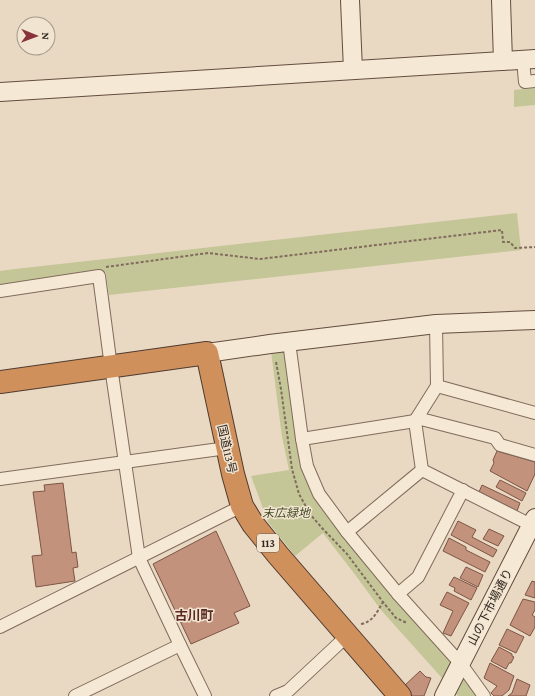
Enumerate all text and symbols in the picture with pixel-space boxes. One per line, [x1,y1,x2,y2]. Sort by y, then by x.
north arrow [16,16,56,56]
text: N [40,32,52,41]
street label: 国道113号 [215,423,239,475]
park label: 末広緑地 [262,506,312,520]
road number: 113 [257,534,279,552]
street label: 山の下市場通り [465,566,515,648]
district label: 古川町 [174,608,214,623]

